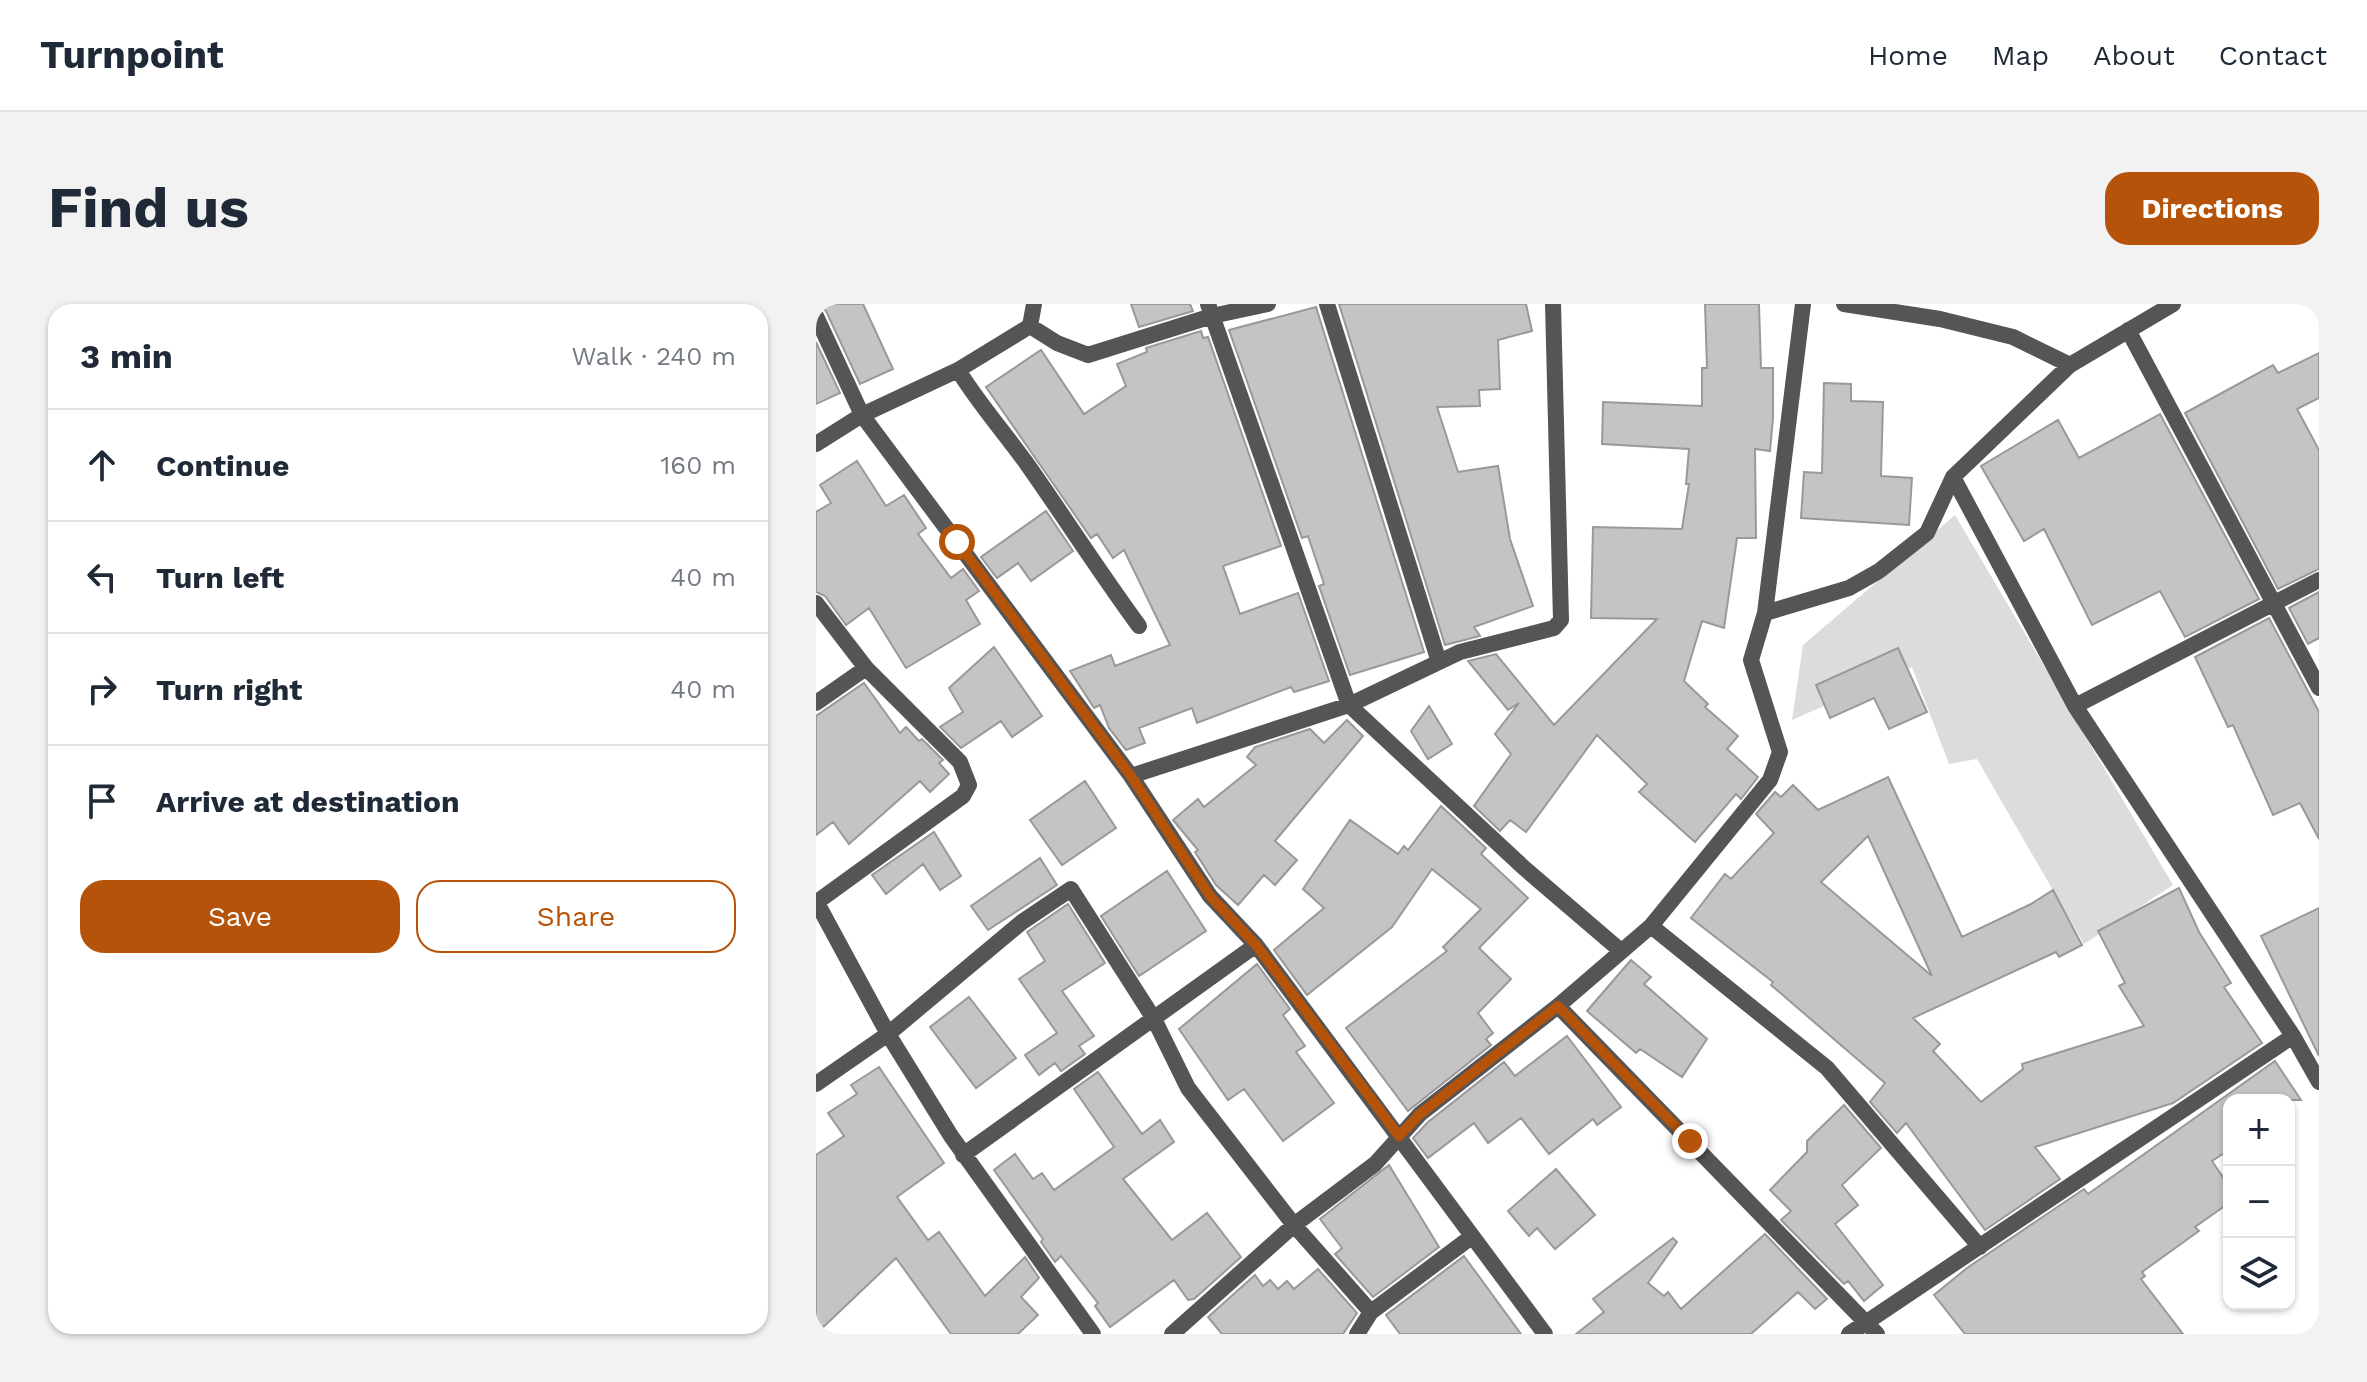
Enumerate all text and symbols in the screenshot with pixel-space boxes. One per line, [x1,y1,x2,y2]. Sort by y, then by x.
text: Turnpoint [40,33,224,77]
text: Home [1868,39,1948,72]
text: Map [1992,39,2049,72]
text: About [2093,39,2175,72]
text: Contact [2219,39,2327,72]
button: Directions [2105,172,2319,245]
text: Find us [48,175,249,241]
text: 3 min [80,336,173,376]
text: Walk · 240 m [572,341,736,371]
icon: ahead [80,443,124,487]
text: Continue [156,448,289,483]
text: 160 m [660,450,736,480]
route start [939,524,975,560]
icon: left [80,555,124,599]
text: Turn left [156,560,284,595]
text: 40 m [670,562,736,592]
icon: right [80,667,124,711]
text: Turn right [156,672,302,707]
text: 40 m [670,674,736,704]
icon: arrive [80,779,124,823]
text: Arrive at destination [156,784,460,819]
button: Save [80,880,400,953]
button: Share [416,880,736,953]
map controls [2223,1094,2295,1310]
button: + [2223,1094,2295,1166]
route end [1672,1123,1708,1159]
button: − [2223,1166,2295,1238]
button: layers [2223,1238,2295,1310]

